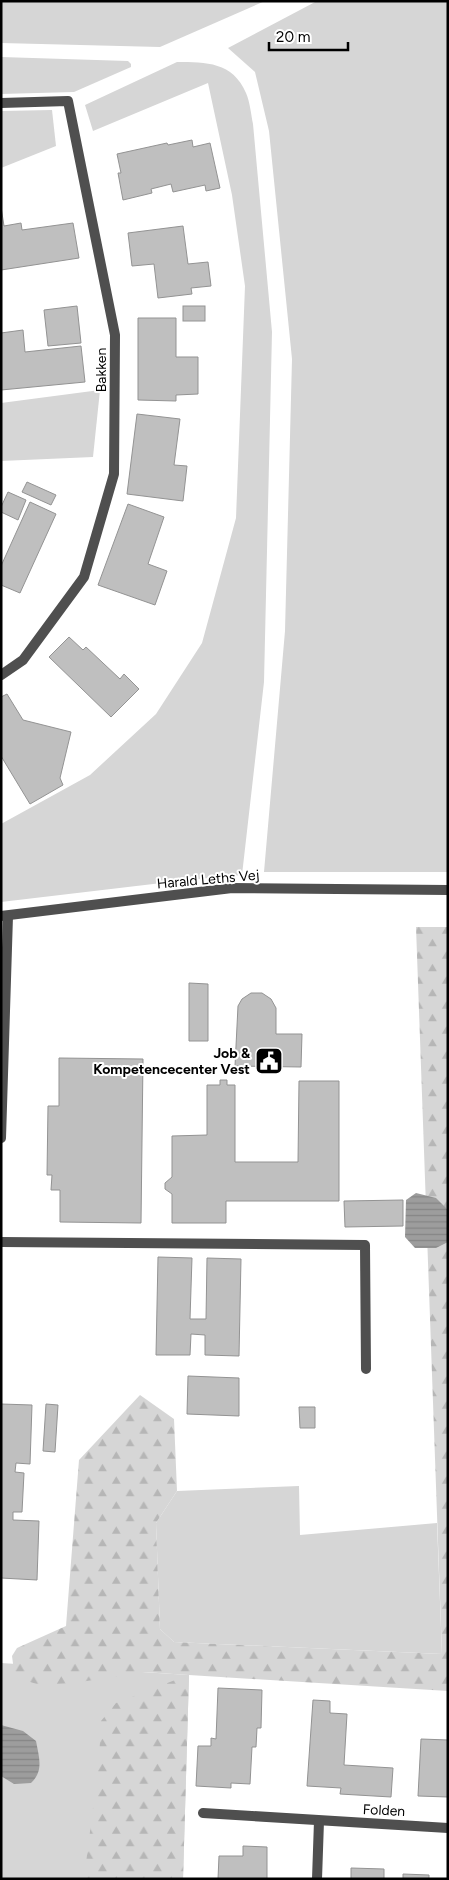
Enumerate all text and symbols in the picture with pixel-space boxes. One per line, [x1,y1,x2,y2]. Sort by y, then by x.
scale bar [269,20,348,52]
text: 20 m [276,28,310,46]
street label: Bakken [93,348,110,392]
street label: Harald Leths Vej [156,867,260,892]
place label: Job & Kompetencecenter Vest [93,1045,251,1078]
public building icon: Job & Kompetencecenter Vest [254,1046,284,1076]
street label: Folden [362,1801,406,1820]

